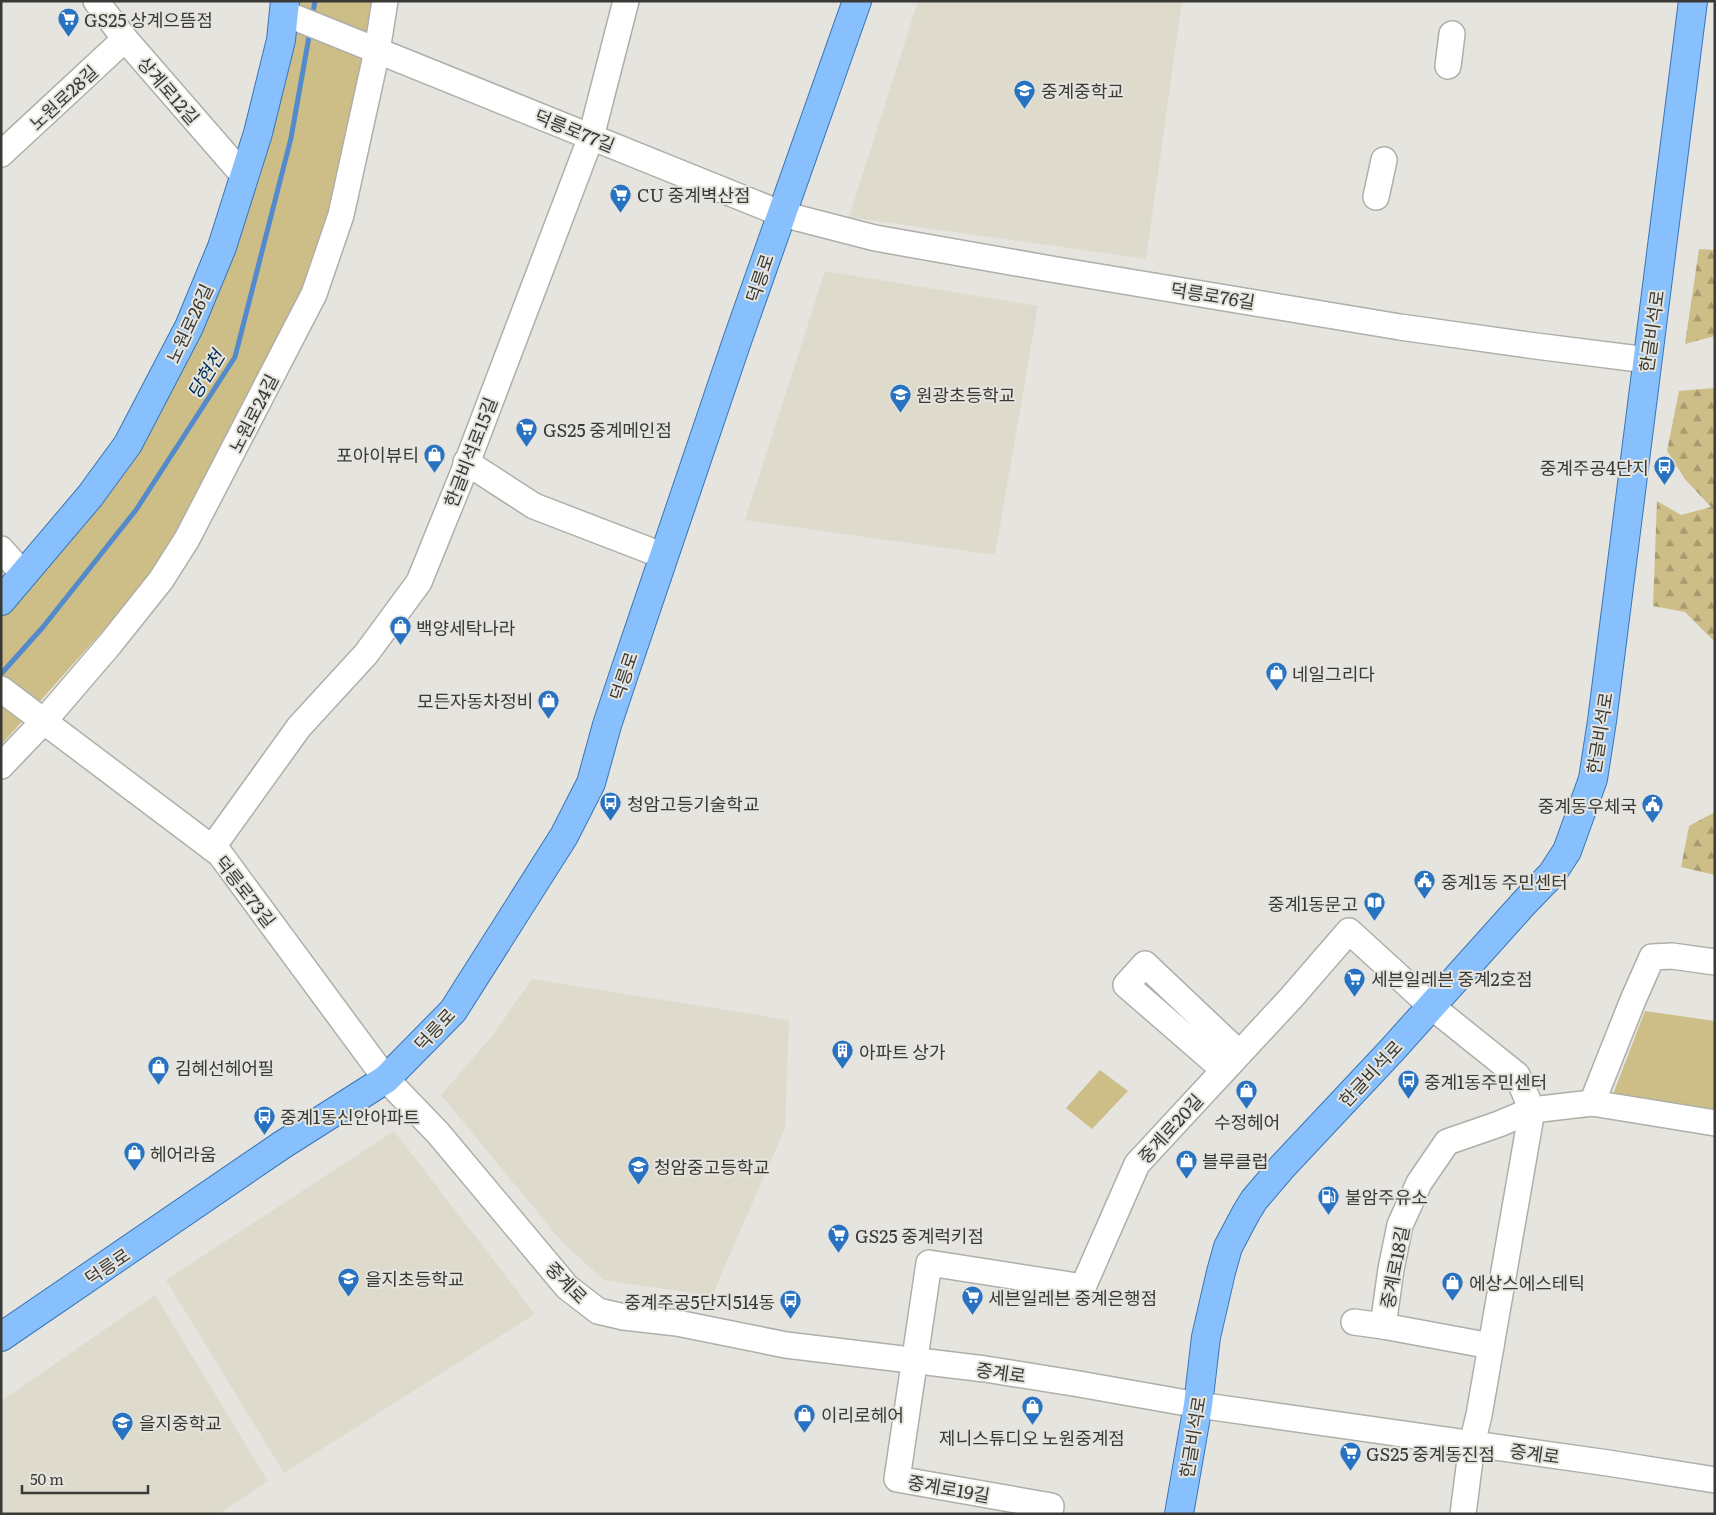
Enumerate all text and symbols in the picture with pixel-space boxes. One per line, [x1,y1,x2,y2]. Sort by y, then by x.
place label: GS25 상계으뜸점 [84,6,213,33]
supermarket icon: GS25 상계으뜸점 [56,7,80,38]
street label: 상계로12길 [132,50,206,130]
street label: 노원로28길 [23,58,103,136]
place label: 중계중학교 [1041,77,1124,104]
school or university icon: 중계중학교 [1013,78,1037,109]
street label: 덕릉로77길 [531,102,619,158]
place label: CU 중계벽산점 [637,181,751,208]
supermarket icon: CU 중계벽산점 [609,182,633,213]
street label: 덕릉로 [738,250,780,306]
street label: 덕릉로76길 [1169,275,1257,315]
street label: 노원로26길 [159,279,219,367]
street label: 한글비석로 [1632,288,1670,374]
water label: 당현천 [179,343,231,404]
street label: 노원로24길 [222,369,284,457]
place label: 원광초등학교 [916,381,1015,408]
school or university icon: 원광초등학교 [888,382,912,413]
street label: 한글비석로15길 [437,393,503,511]
place label: GS25 중계메인점 [543,416,672,443]
supermarket icon: GS25 중계메인점 [515,417,539,448]
place label: 포아이뷰티 [336,441,419,468]
shop icon: 포아이뷰티 [423,442,447,473]
place label: 중계주공4단지 [1540,454,1649,481]
bus stop icon: 중계주공4단지 [1653,455,1677,486]
place label: 백양세탁나라 [416,614,516,641]
shop icon: 백양세탁나라 [388,615,412,646]
street label: 덕릉로 [602,648,644,704]
place label: 네일그리다 [1292,660,1375,687]
shop icon: 네일그리다 [1264,661,1288,692]
place label: 모든자동차정비 [417,687,533,714]
shop icon: 모든자동차정비 [537,688,561,719]
street label: 한글비석로 [1579,690,1619,776]
place label: 청암고등기술학교 [627,790,759,817]
bus stop icon: 청암고등기술학교 [599,791,623,822]
place label: 중계동우체국 [1538,792,1637,819]
public building icon: 중계동우체국 [1641,793,1665,824]
street label: 덕릉로73길 [209,849,283,933]
place label: 중계1동 주민센터 [1441,868,1568,895]
public building icon: 중계1동 주민센터 [1413,869,1437,900]
place label: 중계1동문고 [1268,890,1358,917]
library icon: 중계1동문고 [1362,891,1386,922]
place label: 세븐일레븐 중계2호점 [1371,965,1533,992]
supermarket icon: 세븐일레븐 중계2호점 [1343,966,1367,997]
street label: 덕릉로 [407,1002,461,1056]
street label: 한글비석로 [1332,1034,1408,1112]
place label: 아파트 상가 [859,1038,946,1065]
building icon: 아파트 상가 [831,1039,855,1070]
place label: 김혜선헤어필 [175,1054,274,1081]
shop icon: 김혜선헤어필 [147,1055,171,1086]
place label: 중계1동주민센터 [1424,1068,1547,1095]
bus stop icon: 중계1동주민센터 [1396,1069,1420,1100]
shop icon: 수정헤어 [1235,1079,1259,1110]
street label: 중계로20길 [1131,1087,1209,1169]
place label: 중계1동신안아파트 [280,1103,420,1130]
bus stop icon: 중계1동신안아파트 [252,1104,276,1135]
place label: 수정헤어 [1214,1108,1280,1135]
place label: 헤어라움 [150,1140,216,1167]
shop icon: 헤어라움 [122,1141,146,1172]
place label: 블루클럽 [1202,1147,1268,1174]
shop icon: 블루클럽 [1174,1148,1198,1179]
place label: 청암중고등학교 [654,1153,770,1180]
school or university icon: 청암중고등학교 [626,1154,650,1185]
place label: 불암주유소 [1345,1183,1428,1210]
fuel station icon: 불암주유소 [1317,1184,1341,1215]
place label: GS25 중계럭키점 [855,1222,984,1249]
supermarket icon: GS25 중계럭키점 [827,1223,851,1254]
street label: 중계로18길 [1373,1223,1415,1311]
street label: 덕릉로 [79,1241,135,1291]
street label: 중계로 [540,1255,594,1309]
place label: 을지초등학교 [365,1265,464,1292]
school or university icon: 을지초등학교 [337,1266,361,1297]
place label: 에상스에스테틱 [1469,1269,1585,1296]
shop icon: 에상스에스테틱 [1441,1270,1465,1301]
place label: 세븐일레븐 중계은행점 [988,1284,1157,1311]
supermarket icon: 세븐일레븐 중계은행점 [960,1285,984,1316]
place label: 중계주공5단지514동 [624,1288,775,1315]
bus stop icon: 중계주공5단지514동 [779,1289,803,1320]
street label: 중계로 [975,1355,1027,1389]
street label: 한글비석로 [1172,1394,1212,1480]
shop icon: 제니스튜디오 노원중계점 [1020,1395,1044,1426]
place label: 이리로헤어 [821,1401,904,1428]
shop icon: 이리로헤어 [793,1402,817,1433]
place label: 을지중학교 [139,1409,222,1436]
school or university icon: 을지중학교 [111,1410,135,1441]
place label: 제니스튜디오 노원중계점 [939,1424,1125,1451]
street label: 중계로 [1509,1436,1561,1470]
place label: GS25 중계동진점 [1366,1440,1495,1467]
supermarket icon: GS25 중계동진점 [1338,1441,1362,1472]
scale bar [22,1462,149,1494]
text: 50 m [30,1467,64,1490]
street label: 중계로19길 [906,1468,992,1508]

